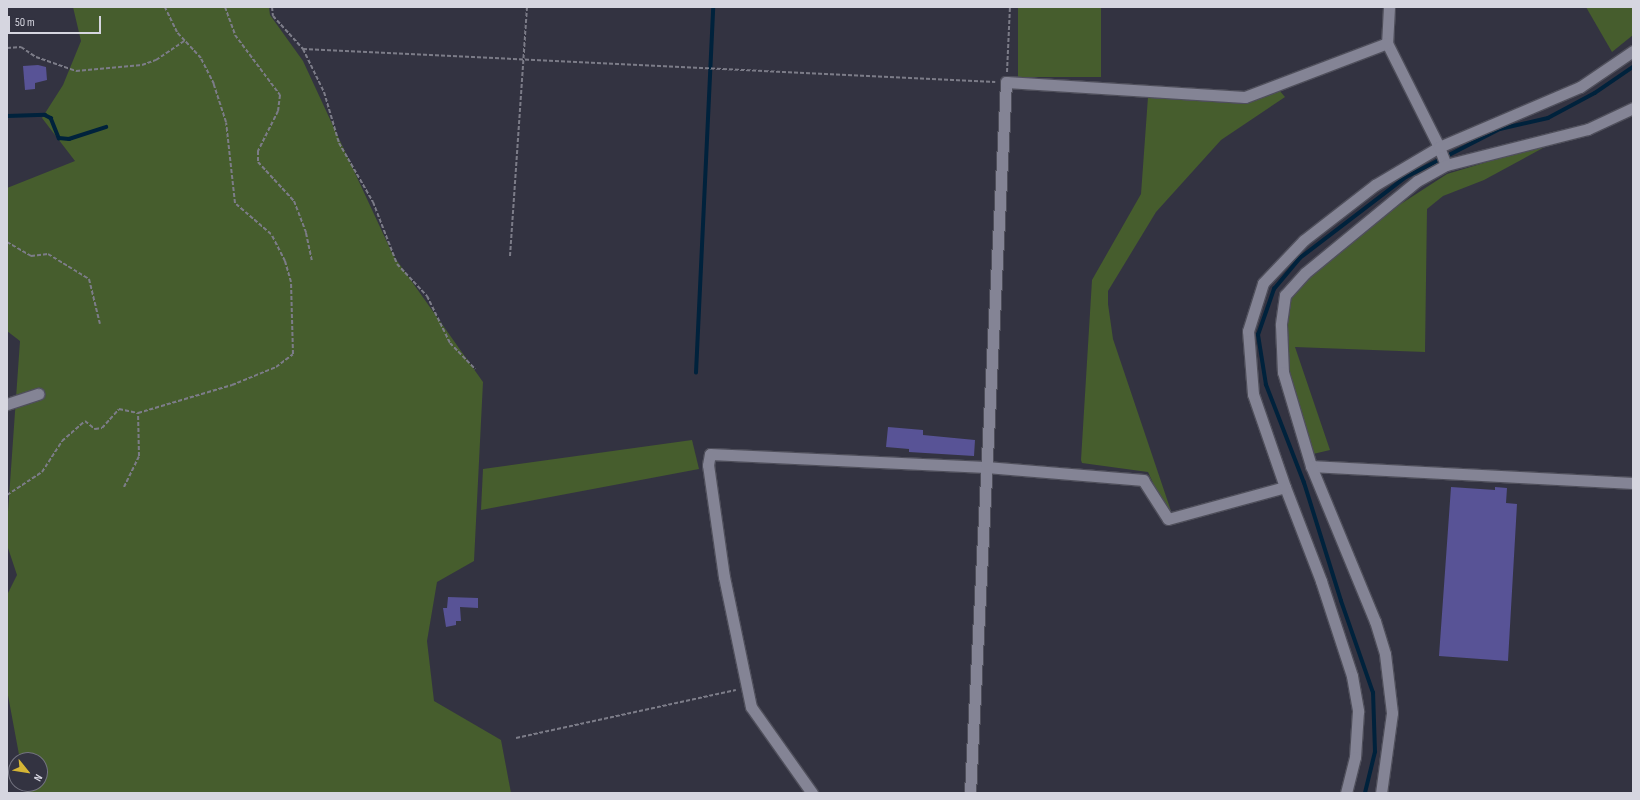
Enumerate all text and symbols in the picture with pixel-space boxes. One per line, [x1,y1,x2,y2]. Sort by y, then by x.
scale bar [10,8,103,34]
text: 50 m [15,15,35,30]
north arrow [8,752,48,792]
text: N [31,772,45,784]

